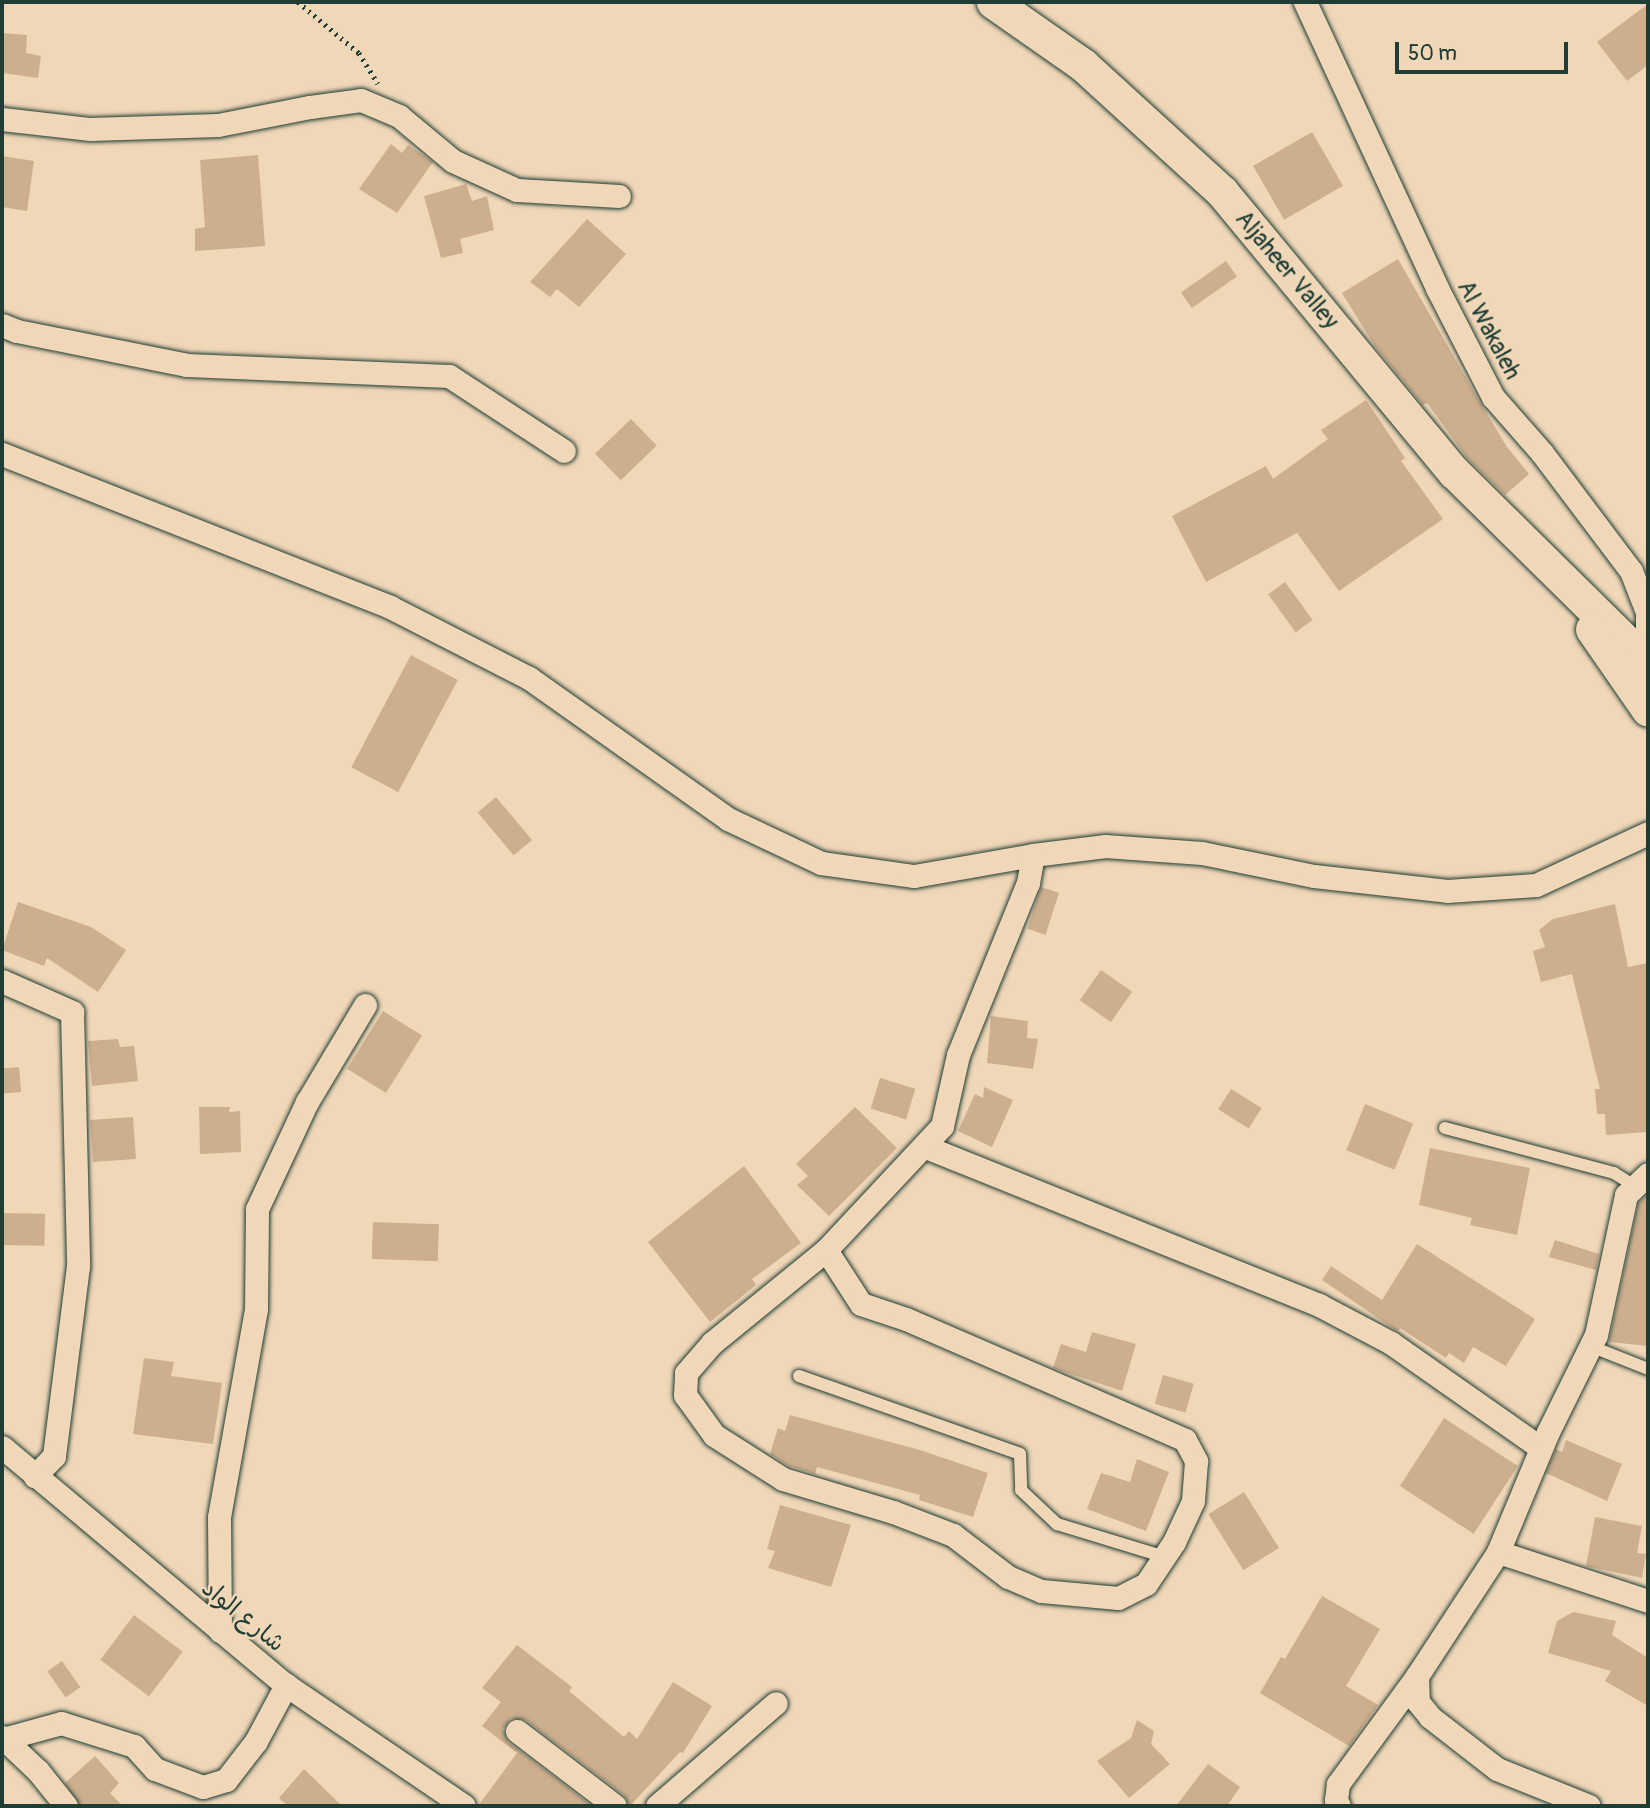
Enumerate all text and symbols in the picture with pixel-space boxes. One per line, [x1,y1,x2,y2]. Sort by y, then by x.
scale bar [1398,28,1571,72]
text: 50 m [1408,40,1457,67]
street label: Aljaheer Valley [1229,205,1345,335]
street label: Al Wakaleh [1451,276,1527,384]
street label: شارع الواد [196,1574,290,1658]

